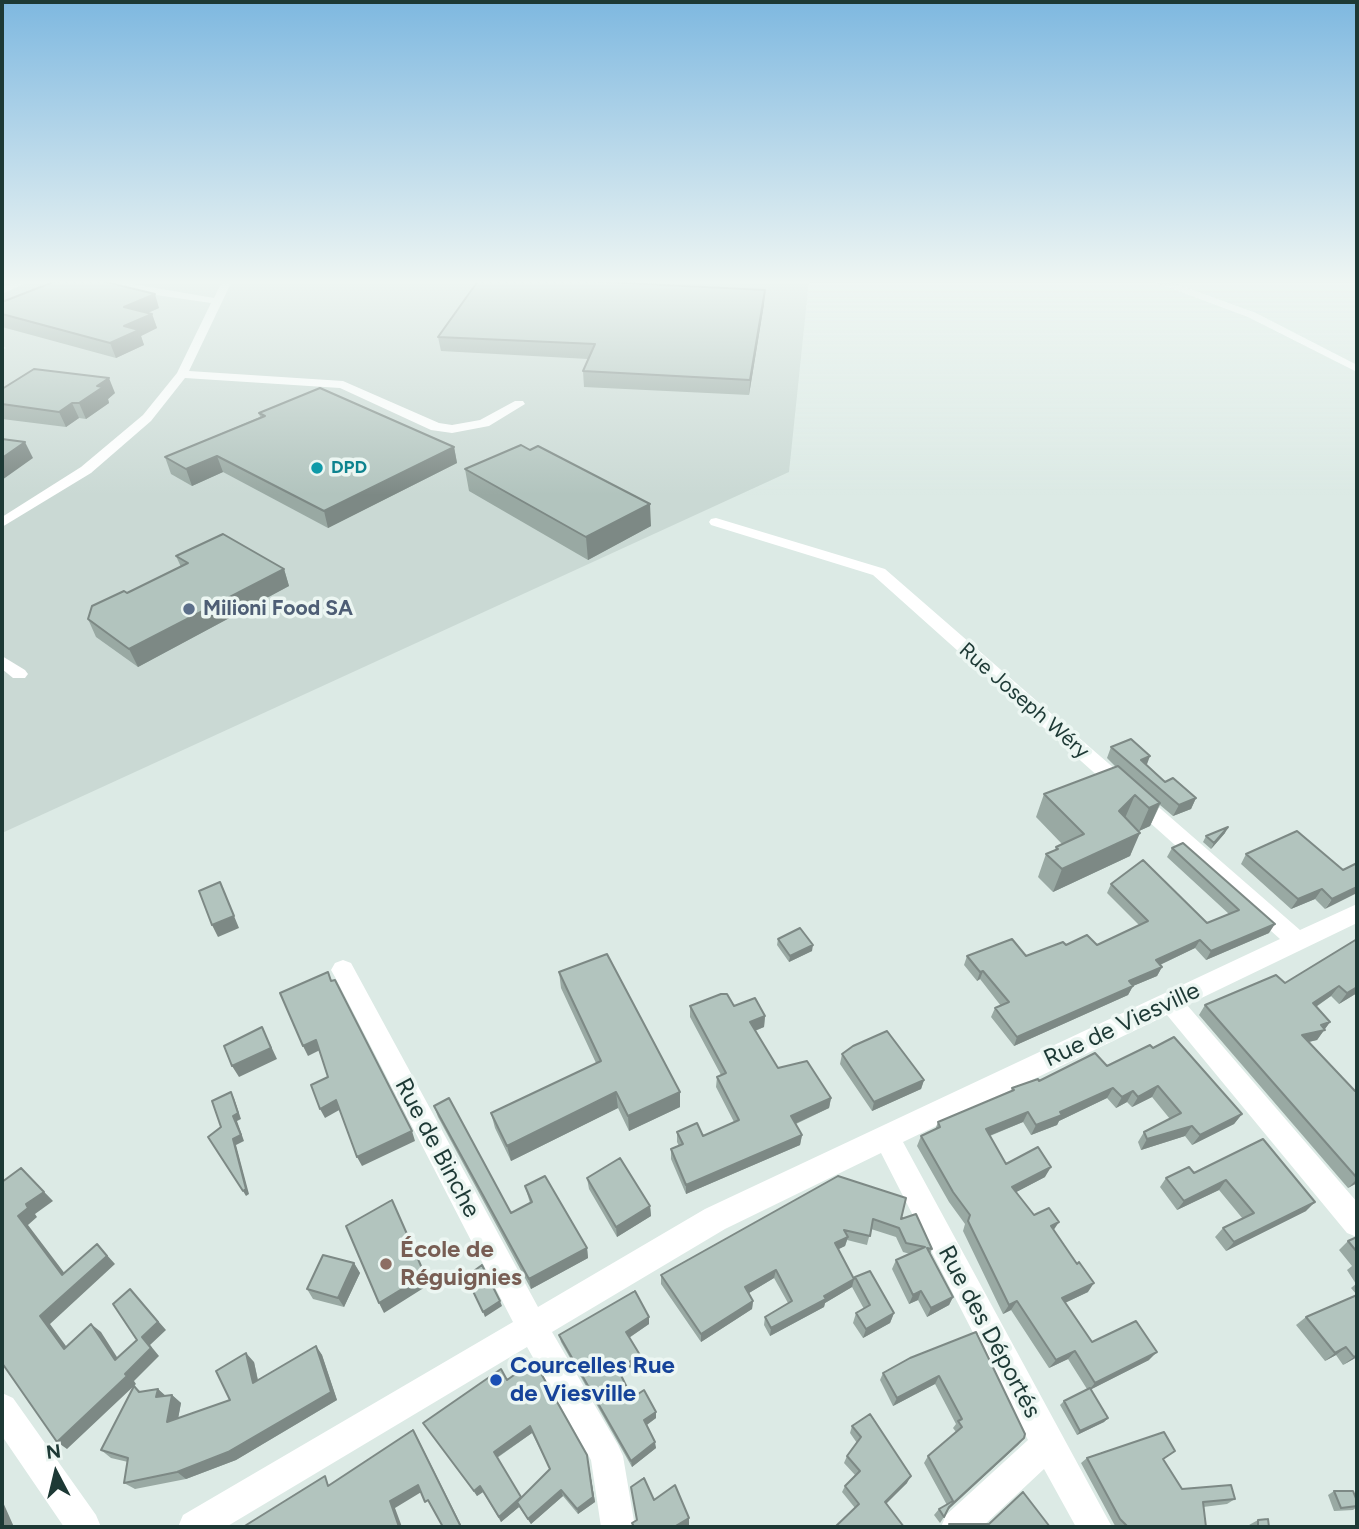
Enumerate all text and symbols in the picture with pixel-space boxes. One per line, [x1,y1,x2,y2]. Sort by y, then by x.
place label: DPD [331,457,367,479]
marker: DPD [309,460,325,476]
place label: Milioni Food SA [203,596,353,622]
marker: Milioni Food SA [181,601,197,617]
street label: Rue Joseph Wéry [954,638,1094,764]
street label: Rue de Viesville [1039,976,1205,1074]
street label: Rue de Binche [388,1073,486,1223]
place label: École de Réguignies [400,1236,522,1292]
street label: Rue des Déportés [931,1241,1047,1423]
marker: École de Réguignies [378,1256,394,1272]
place label: Courcelles Rue de Viesville [510,1352,675,1408]
marker: Courcelles Rue de Viesville [488,1372,504,1388]
north arrow [21,1438,91,1508]
text: N [45,1439,62,1464]

